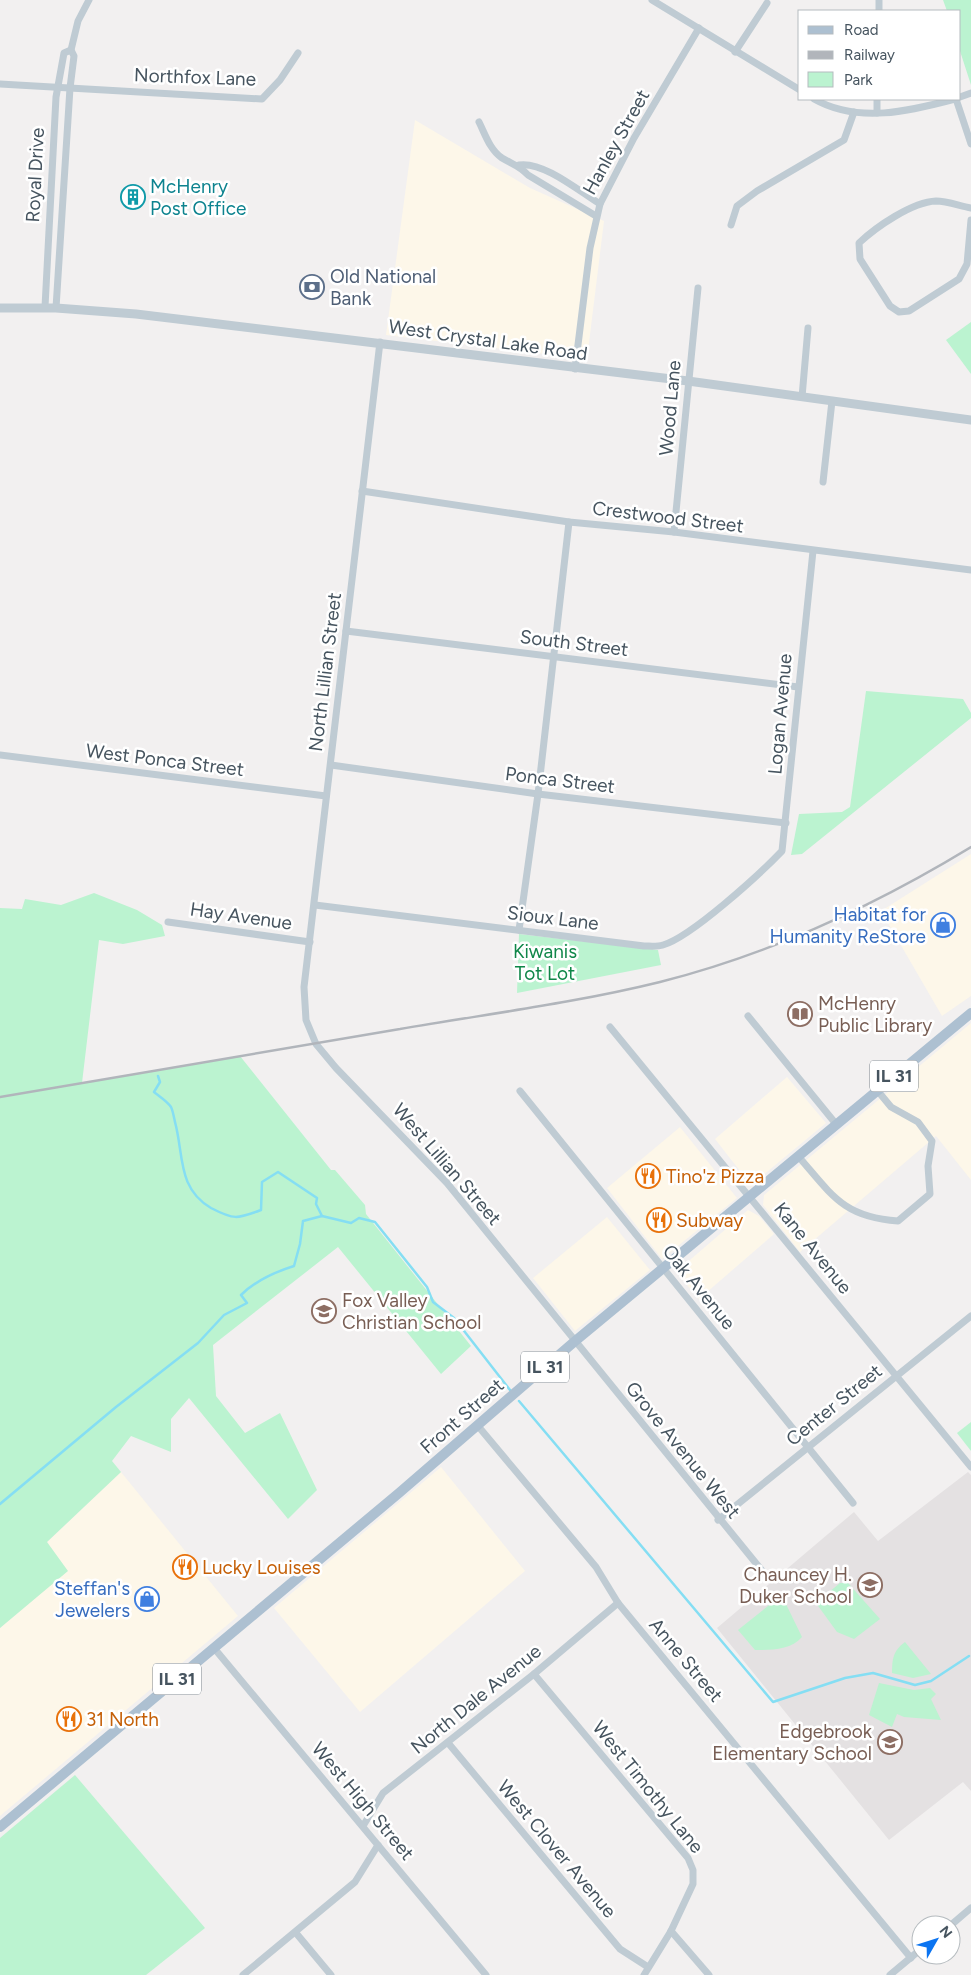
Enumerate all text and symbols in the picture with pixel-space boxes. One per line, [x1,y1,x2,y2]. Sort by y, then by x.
legend [798,10,961,100]
text: Road [844,21,879,39]
text: Railway [844,46,895,64]
street label: Northfox Lane [134,63,256,91]
text: Park [844,71,873,89]
street label: Hanley Street [578,85,654,199]
street label: Royal Drive [21,127,49,223]
place label: McHenry Post Office [150,175,246,220]
building icon: McHenry Post Office [120,184,146,210]
place label: Old National Bank [330,265,436,310]
bank icon: Old National Bank [299,274,325,300]
street label: West Crystal Lake Road [387,315,589,365]
street label: Wood Lane [654,359,686,457]
street label: Crestwood Street [591,496,745,538]
street label: North Lillian Street [304,591,346,753]
street label: South Street [519,625,629,661]
street label: Logan Avenue [763,653,797,775]
street label: West Ponca Street [85,739,245,781]
street label: Ponca Street [504,762,616,798]
street label: Hay Avenue [189,897,293,935]
street label: Sioux Lane [506,901,600,935]
place label: Habitat for Humanity ReStore [770,903,927,948]
shop icon: Habitat for Humanity ReStore [930,912,956,938]
park label: Kiwanis Tot Lot [513,940,577,985]
place label: McHenry Public Library [818,992,932,1037]
library icon: McHenry Public Library [787,1001,813,1027]
road number: IL 31 [870,1060,918,1092]
street label: West Lillian Street [388,1098,506,1230]
restaurant icon: Tino'z Pizza [635,1163,661,1189]
place label: Tino'z Pizza [666,1165,764,1188]
street label: Kane Avenue [769,1198,857,1298]
restaurant icon: Subway [646,1207,672,1233]
place label: Subway [676,1209,743,1232]
street label: Oak Avenue [658,1240,740,1334]
place label: Fox Valley Christian School [342,1289,481,1334]
school or university icon: Fox Valley Christian School [311,1298,337,1324]
road number: IL 31 [521,1351,569,1382]
street label: Center Street [781,1359,887,1451]
street label: Front Street [415,1373,509,1459]
street label: Grove Avenue West [621,1377,745,1523]
restaurant icon: Lucky Louises [172,1554,198,1580]
place label: Lucky Louises [202,1556,321,1579]
place label: Chauncey H. Duker School [739,1563,852,1608]
school or university icon: Chauncey H. Duker School [857,1572,883,1598]
place label: Steffan's Jewelers [54,1577,130,1622]
shop icon: Steffan's Jewelers [134,1586,160,1612]
street label: Anne Street [644,1613,728,1707]
street label: North Dale Avenue [406,1639,546,1759]
road number: IL 31 [153,1664,201,1695]
restaurant icon: 31 North [56,1706,82,1732]
place label: 31 North [86,1708,159,1731]
street label: West Timothy Lane [588,1716,708,1858]
place label: Edgebrook Elementary School [712,1720,873,1765]
school or university icon: Edgebrook Elementary School [877,1729,903,1755]
street label: West High Street [307,1737,419,1865]
street label: West Clover Avenue [493,1775,621,1923]
north arrow [911,1915,961,1965]
text: N [936,1923,956,1942]

